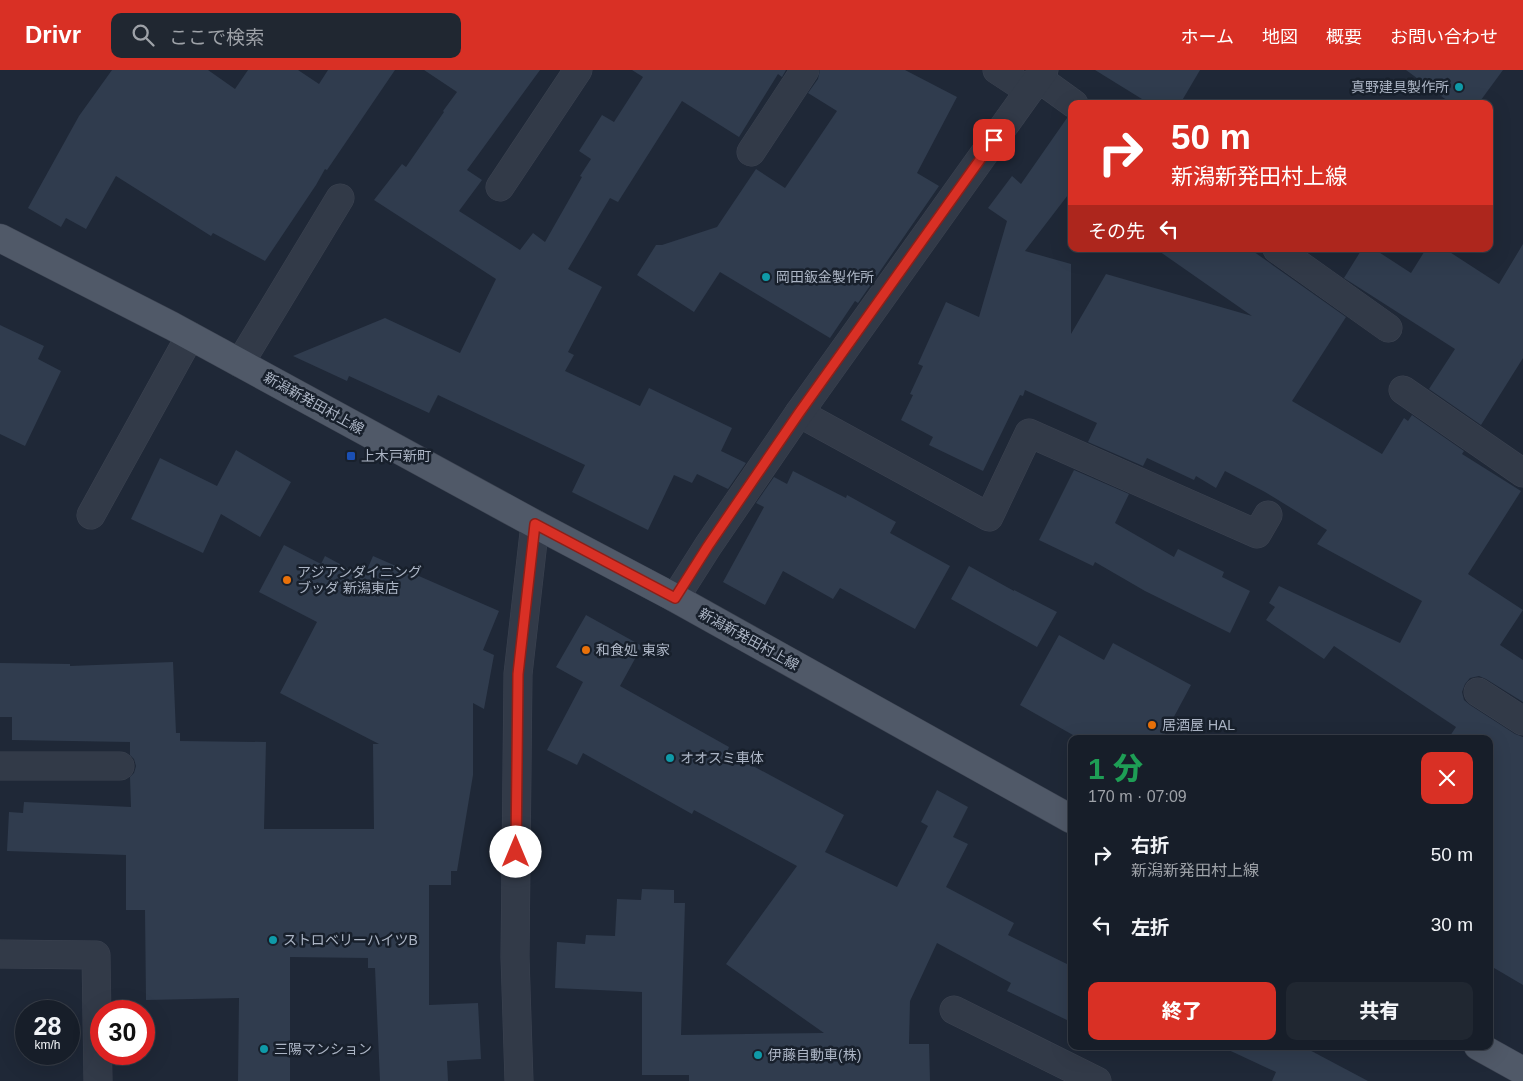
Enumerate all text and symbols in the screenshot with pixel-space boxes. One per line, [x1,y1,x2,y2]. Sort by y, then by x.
search box [111,13,461,58]
text: Drivr [25,21,81,48]
icon: search [129,21,157,49]
text: ここで検索 [169,27,264,48]
text: ホーム [1181,27,1234,47]
text: 地図 [1262,27,1298,47]
text: 概要 [1326,27,1362,47]
text: お問い合わせ [1390,27,1498,47]
place label: 真野建具製作所 [1351,79,1449,95]
marker: 真野建具製作所 [1453,81,1465,93]
text: 50 m [1171,117,1251,156]
pin [973,119,1015,161]
icon: right [1088,120,1153,185]
icon: arrive [980,126,1008,154]
text: 新潟新発田村上線 [1171,164,1347,189]
icon: left [1155,215,1183,243]
text: その先 [1088,221,1145,242]
place label: 岡田鈑金製作所 [776,269,874,285]
marker: 岡田鈑金製作所 [760,271,772,283]
street label: 新潟新発田村上線 [261,369,367,437]
place label: 上木戸新町 [361,448,431,464]
marker: 上木戸新町 [345,450,357,462]
place label: アジアンダイニング ブッダ 新潟東店 [297,564,422,596]
marker: アジアンダイニング ブッダ 新潟東店 [281,574,293,586]
street label: 新潟新発田村上線 [696,605,802,673]
place label: 和食処 東家 [596,642,670,658]
marker: 和食処 東家 [580,644,592,656]
place label: 居酒屋 HAL [1162,717,1235,733]
marker: 居酒屋 HAL [1146,719,1158,731]
place label: オオスミ車体 [680,750,764,766]
marker: オオスミ車体 [664,752,676,764]
text: 1 分 [1088,752,1143,785]
button: close [1421,752,1473,804]
text: 170 m · 07:09 [1088,788,1187,805]
position arrow [489,825,541,877]
text: 右折 [1131,835,1169,856]
icon: right [1088,841,1116,869]
text: 50 m [1431,844,1473,865]
text: 新潟新発田村上線 [1131,862,1259,879]
icon: left [1088,911,1116,939]
text: 30 m [1431,914,1473,935]
text: 左折 [1131,917,1169,938]
place label: ストロベリーハイツB [283,932,418,948]
marker: ストロベリーハイツB [267,934,279,946]
button: 終了 [1088,982,1276,1040]
button: 共有 [1286,982,1473,1040]
speed limit sign: 30 [90,1000,155,1065]
text: 28 [34,1012,61,1040]
text: km/h [34,1038,61,1052]
place label: 三陽マンション [274,1041,372,1057]
marker: 三陽マンション [258,1043,270,1055]
place label: 伊藤自動車(株) [768,1047,861,1063]
marker: 伊藤自動車(株) [752,1049,764,1061]

